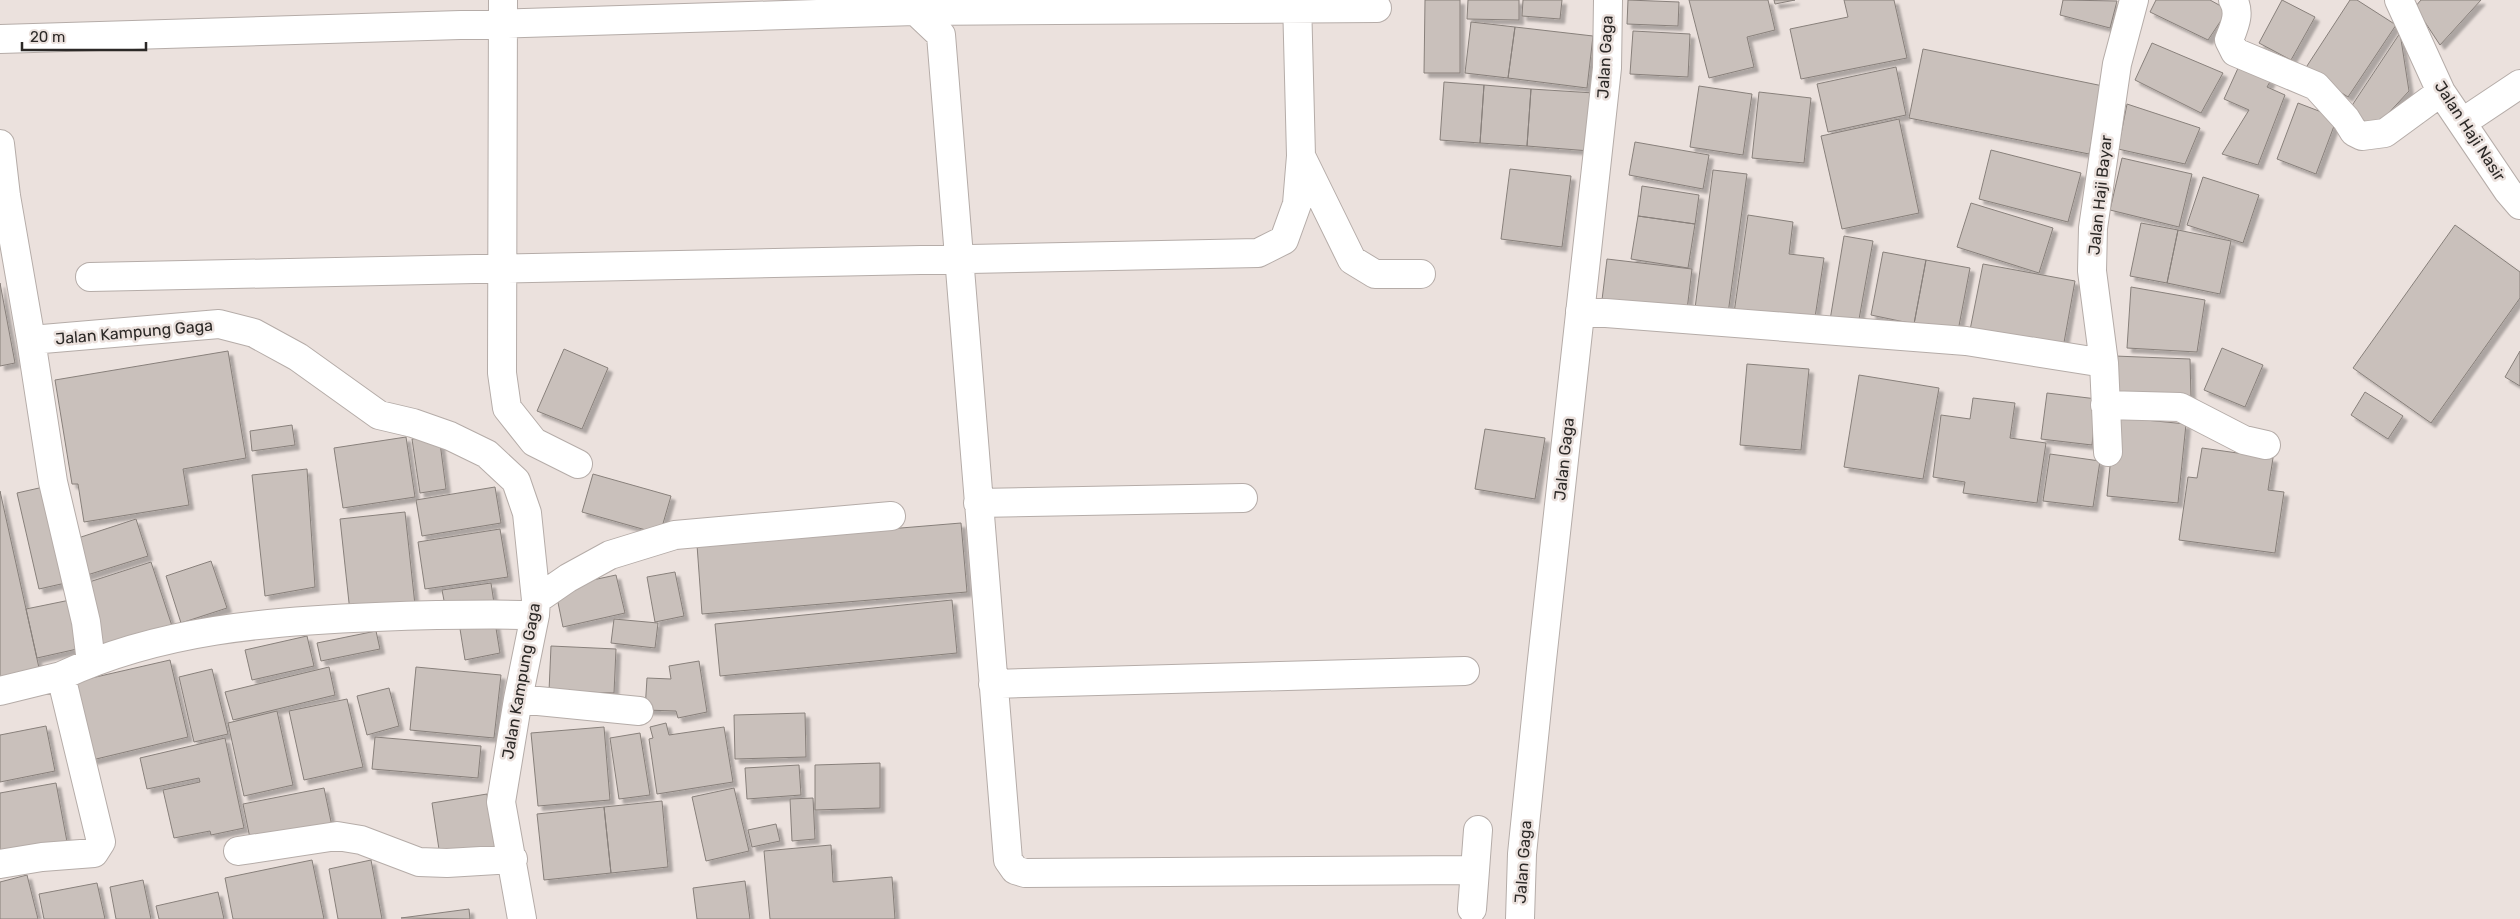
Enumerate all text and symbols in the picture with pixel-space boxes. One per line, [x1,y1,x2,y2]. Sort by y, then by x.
street label: Jalan Gaga [1593,15,1617,99]
scale bar [22,20,146,52]
text: 20 m [30,28,65,46]
street label: Jalan Haji Nasir [2431,77,2509,185]
street label: Jalan Haji Bayar [2084,134,2116,256]
street label: Jalan Kampung Gaga [54,316,214,348]
street label: Jalan Gaga [1550,417,1578,501]
street label: Jalan Kampung Gaga [498,601,544,761]
street label: Jalan Gaga [1511,820,1535,904]

